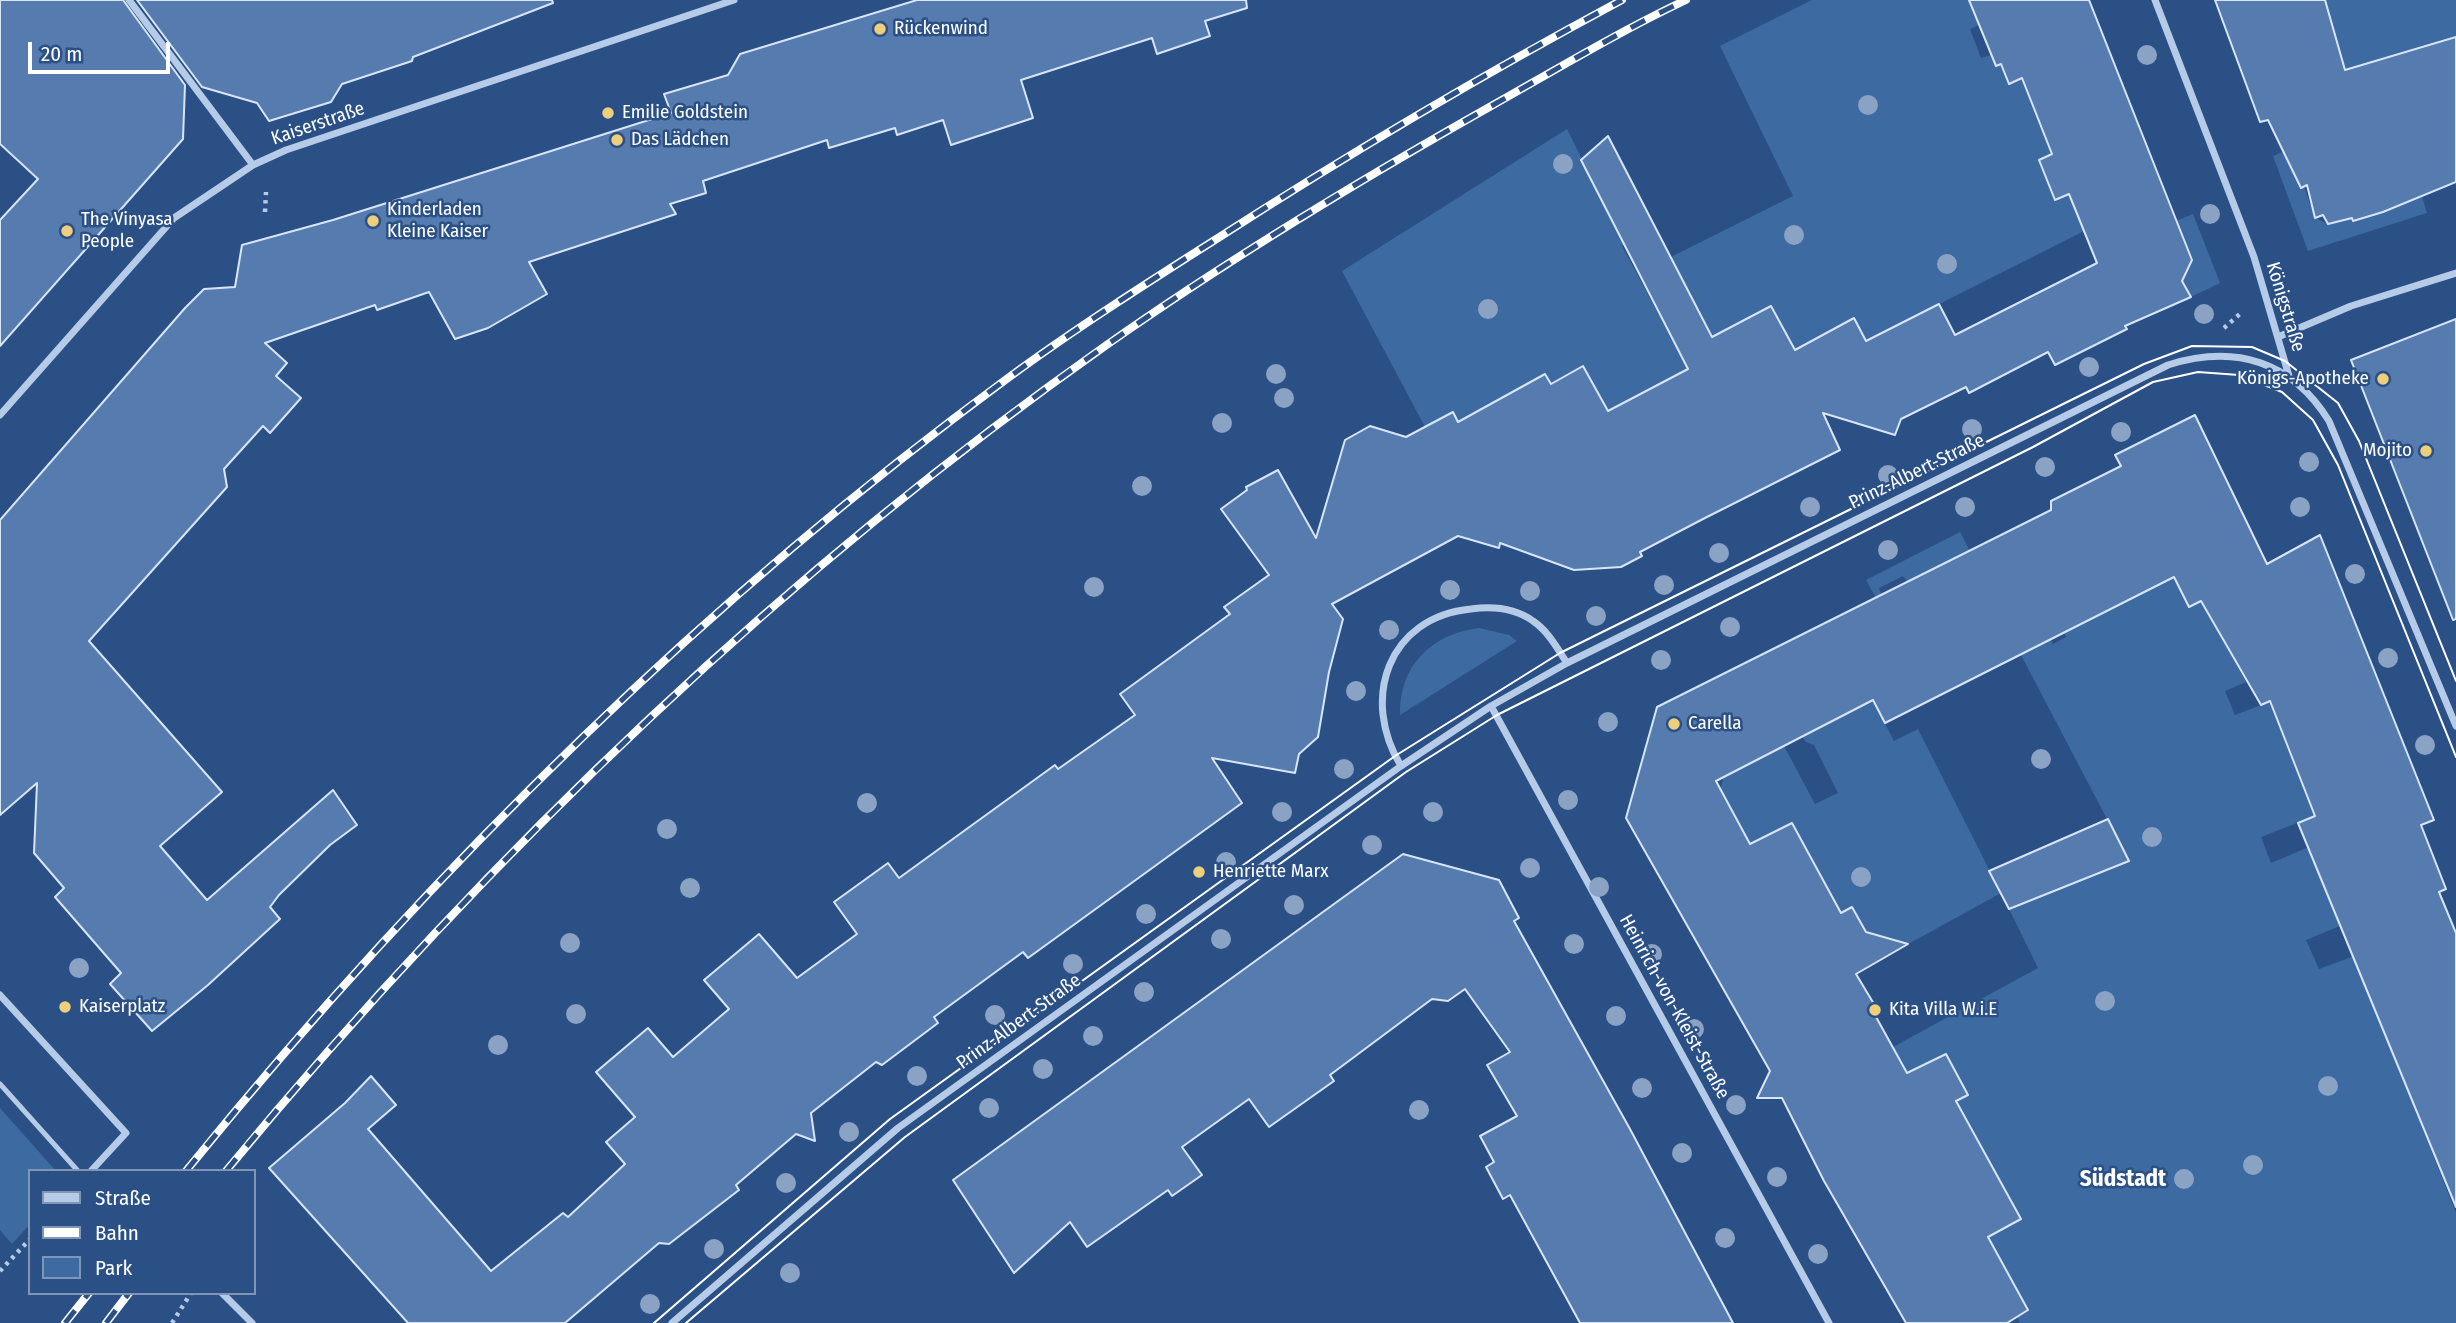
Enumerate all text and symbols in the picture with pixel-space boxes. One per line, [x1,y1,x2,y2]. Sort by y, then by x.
place label: Rückenwind [894,18,988,40]
marker: Rückenwind [872,21,888,37]
scale bar [32,28,173,72]
text: 20 m [41,41,82,67]
street label: Kaiserstraße [268,97,368,151]
place label: Emilie Goldstein [622,102,748,124]
marker: Emilie Goldstein [600,105,616,121]
place label: Das Lädchen [631,129,729,151]
marker: Das Lädchen [609,132,625,148]
place label: Kinderladen Kleine Kaiser [387,199,488,243]
place label: The Vinyasa People [81,209,173,253]
marker: Kinderladen Kleine Kaiser [365,213,381,229]
marker: The Vinyasa People [59,223,75,239]
street label: Königstraße [2261,259,2309,355]
place label: Königs-Apotheke [2237,368,2369,390]
marker: Königs-Apotheke [2375,371,2391,387]
street label: Prinz-Albert-Straße [1845,429,1989,515]
place label: Mojito [2363,440,2412,462]
marker: Mojito [2418,443,2434,459]
place label: Carella [1688,713,1742,735]
marker: Carella [1666,716,1682,732]
place label: Henriette Marx [1213,861,1328,883]
marker: Henriette Marx [1191,864,1207,880]
street label: Heinrich-von-Kleist-Straße [1614,911,1734,1103]
street label: Prinz-Albert-Straße [952,969,1086,1075]
place label: Kaiserplatz [79,996,165,1018]
marker: Kaiserplatz [57,999,73,1015]
place label: Kita Villa W.i.E [1889,999,1997,1021]
marker: Kita Villa W.i.E [1867,1002,1883,1018]
district label: Südstadt [2080,1166,2166,1194]
legend [28,1169,256,1295]
text: Straße [95,1185,151,1211]
text: Bahn [95,1220,139,1246]
text: Park [95,1255,132,1281]

